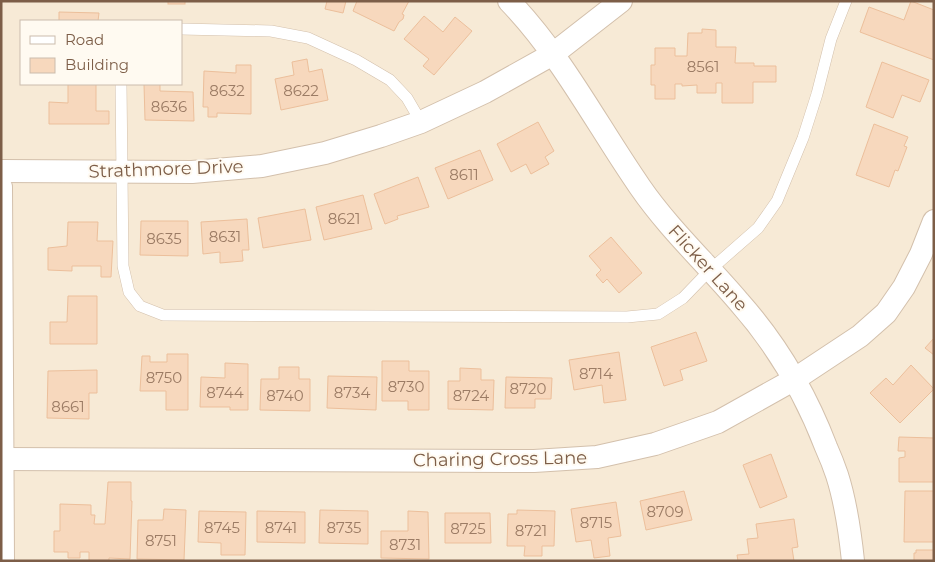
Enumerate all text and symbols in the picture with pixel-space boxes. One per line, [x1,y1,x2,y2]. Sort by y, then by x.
legend [20,20,182,85]
text: Road [65,30,104,49]
text: Building [65,55,129,74]
house number: 8561 [687,57,719,76]
house number: 8632 [209,81,245,100]
house number: 8622 [283,81,319,100]
house number: 8636 [151,97,187,116]
street label: Strathmore Drive [88,155,244,183]
house number: 8611 [449,165,479,184]
house number: 8621 [328,209,360,228]
street label: Flicker Lane [664,220,753,316]
house number: 8631 [209,227,241,246]
house number: 8635 [146,229,182,248]
house number: 8714 [579,364,613,383]
house number: 8750 [146,368,182,387]
house number: 8730 [388,377,424,396]
house number: 8720 [510,379,546,398]
house number: 8744 [206,383,244,402]
house number: 8734 [334,383,370,402]
house number: 8740 [266,386,304,405]
house number: 8724 [453,386,489,405]
house number: 8661 [51,397,85,416]
street label: Charing Cross Lane [413,446,587,472]
house number: 8709 [646,502,684,521]
house number: 8715 [580,513,612,532]
house number: 8745 [204,518,240,537]
house number: 8741 [265,518,297,537]
house number: 8735 [326,518,362,537]
house number: 8725 [450,519,486,538]
house number: 8721 [515,521,547,540]
house number: 8751 [145,531,177,550]
house number: 8731 [389,535,421,554]

